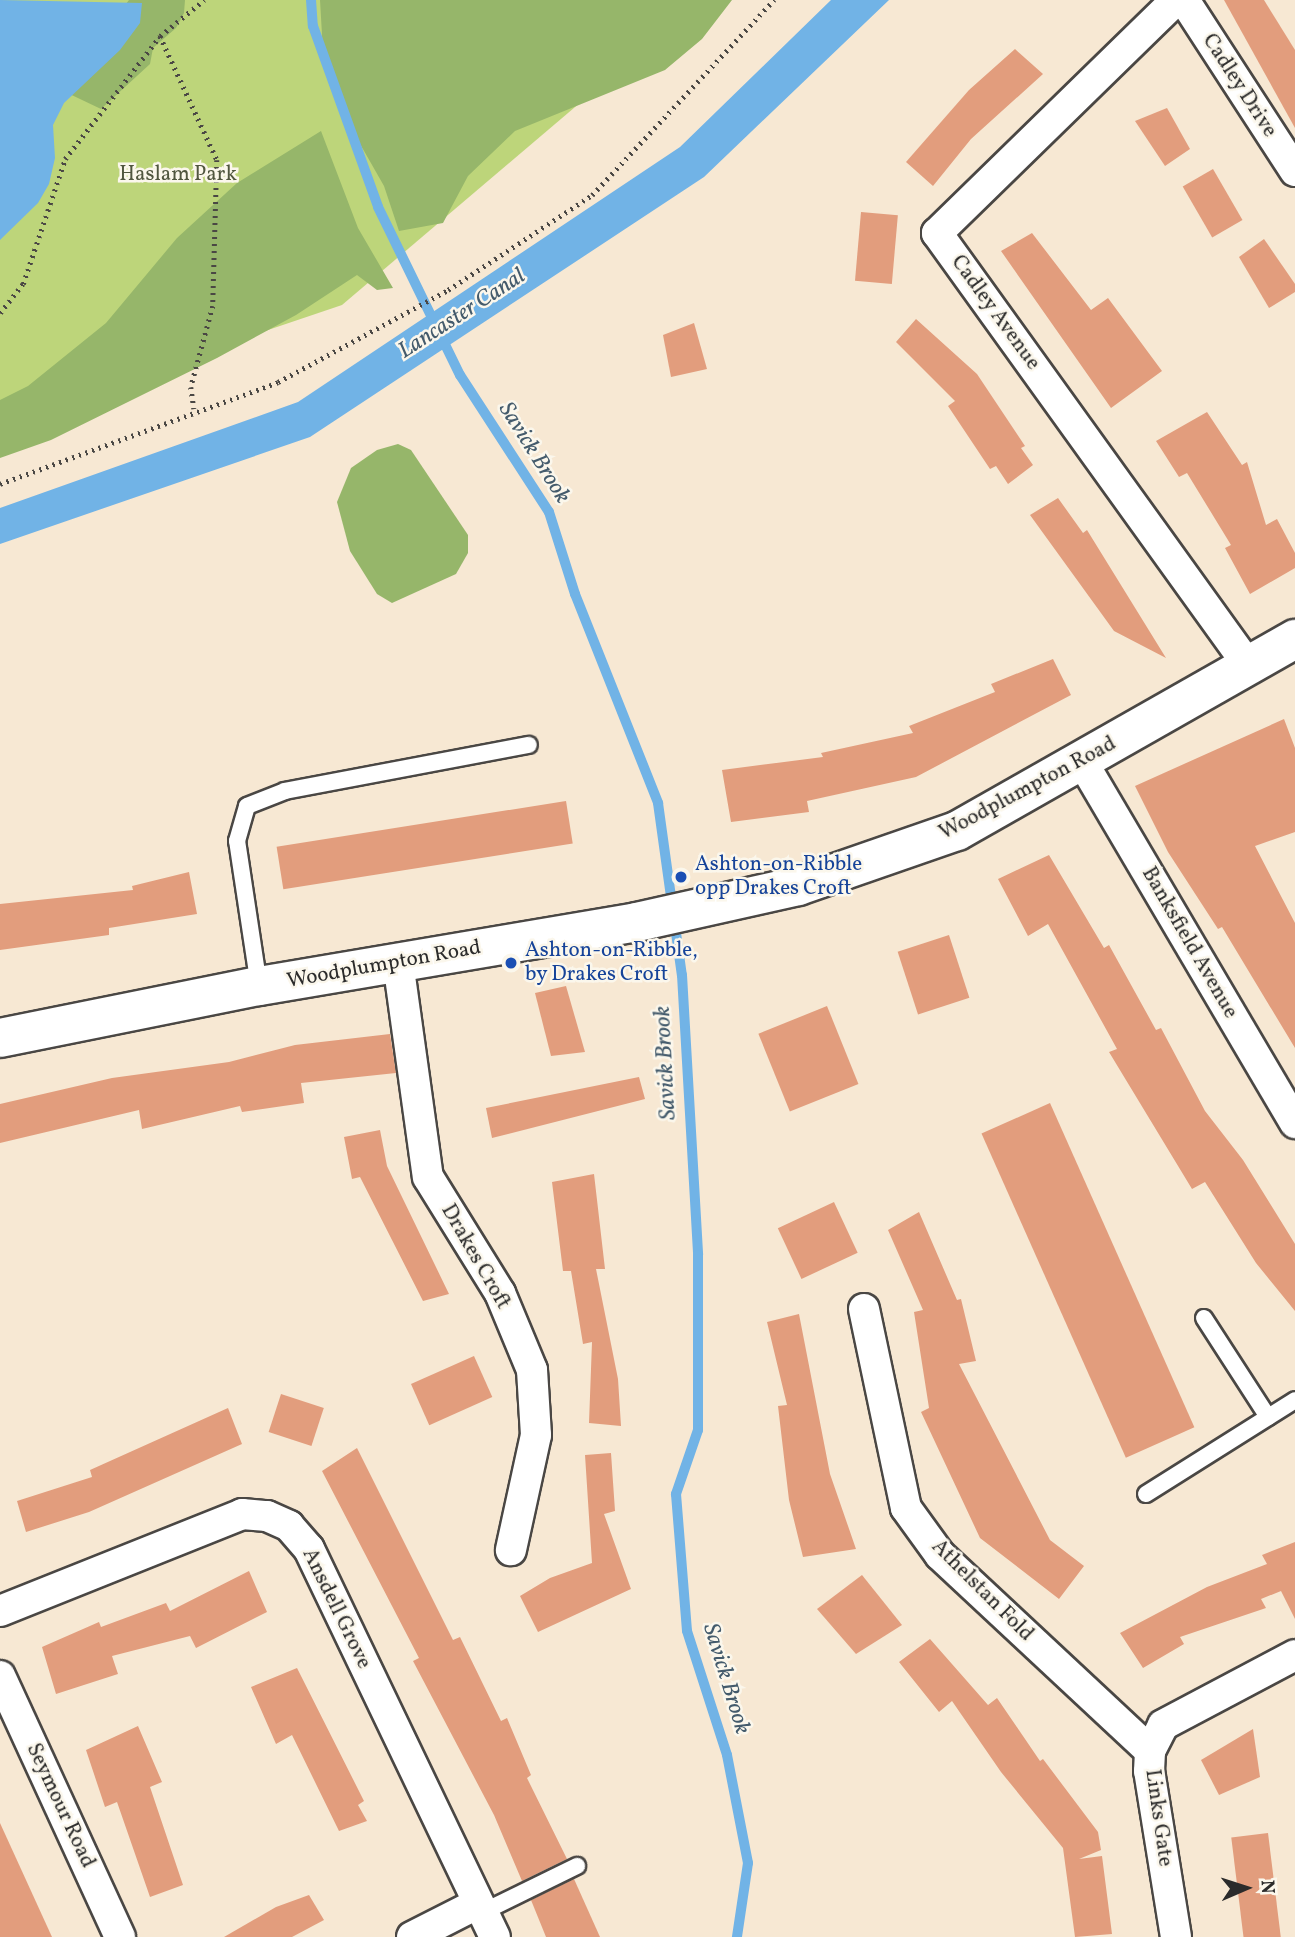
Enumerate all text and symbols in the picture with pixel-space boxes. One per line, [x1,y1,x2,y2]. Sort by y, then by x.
street label: Cadley Drive [1196,29,1282,143]
park label: Haslam Park [119,162,237,188]
street label: Cadley Avenue [945,250,1045,376]
water label: Lancaster Canal [393,263,531,365]
water label: Savick Brook [492,397,576,509]
street label: Woodplumpton Road [935,732,1121,846]
place label: Ashton-on-Ribble opp Drakes Croft [695,852,862,902]
street label: Banksfield Avenue [1135,863,1243,1023]
marker: Ashton-on-Ribble opp Drakes Croft [673,869,689,885]
street label: Woodplumpton Road [285,936,483,994]
place label: Ashton-on-Ribble, by Drakes Croft [525,938,698,988]
marker: Ashton-on-Ribble, by Drakes Croft [503,955,519,971]
water label: Savick Brook [649,1005,683,1121]
street label: Drakes Croft [435,1200,515,1314]
street label: Athelstan Fold [926,1535,1038,1647]
street label: Ansdell Grove [296,1545,376,1673]
water label: Savick Brook [696,1620,756,1738]
street label: Seymour Road [20,1740,100,1872]
street label: Links Gate [1139,1768,1177,1868]
north arrow [1211,1853,1281,1923]
text: N [1254,1879,1280,1894]

